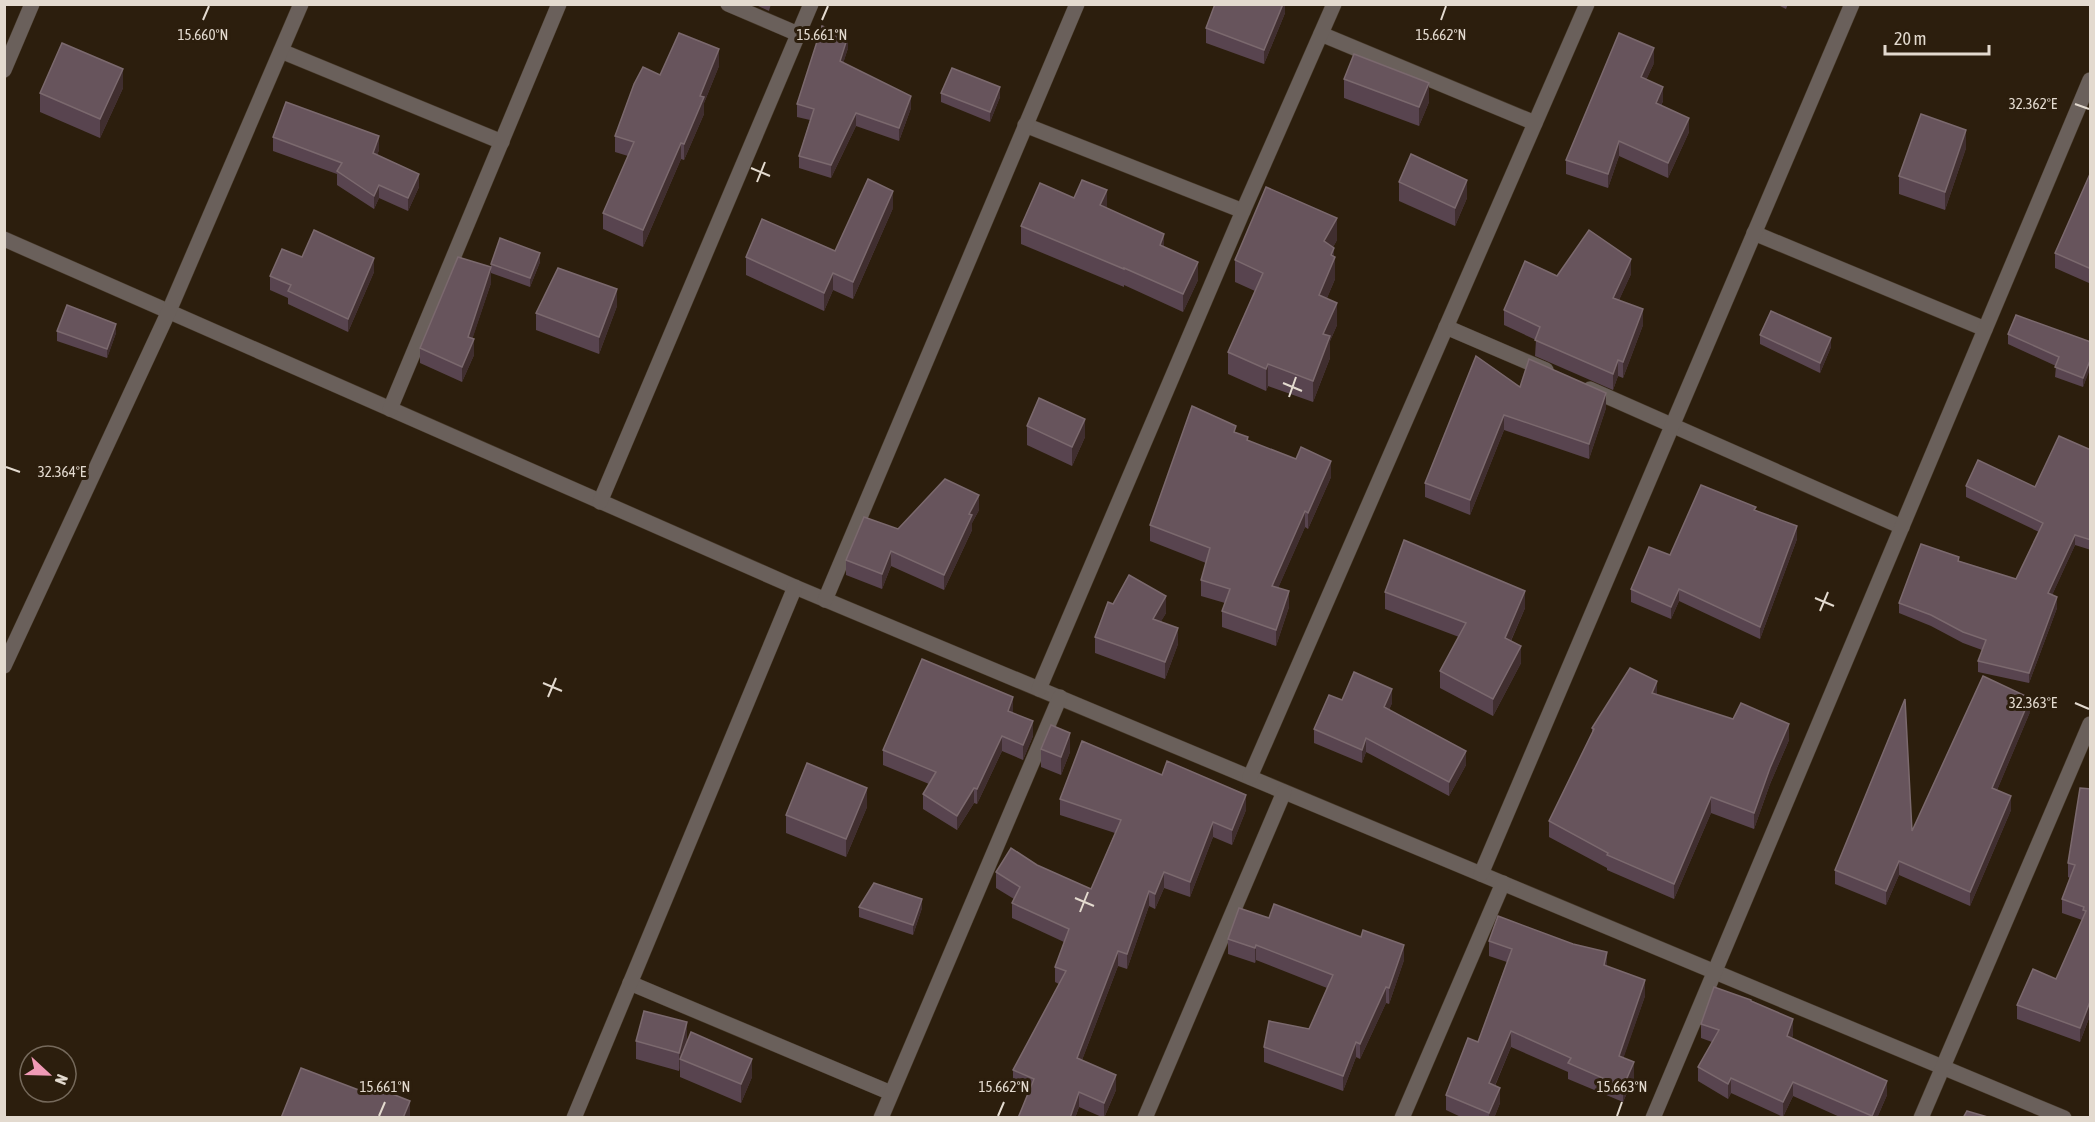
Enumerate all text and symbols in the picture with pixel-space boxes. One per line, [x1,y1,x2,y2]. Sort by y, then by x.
scale bar [1885,18,1988,56]
text: 15.660°N [178,26,228,43]
text: 15.661°N [797,26,847,43]
text: 15.662°N [1416,26,1466,43]
text: 20 m [1894,28,1926,49]
text: 32.362°E [2009,95,2058,112]
text: 32.364°E [38,463,87,480]
text: 32.363°E [2009,694,2058,711]
north arrow [18,1044,78,1104]
text: N [52,1072,72,1087]
text: 15.661°N [360,1078,410,1095]
text: 15.662°N [979,1078,1029,1095]
text: 15.663°N [1597,1078,1647,1095]

